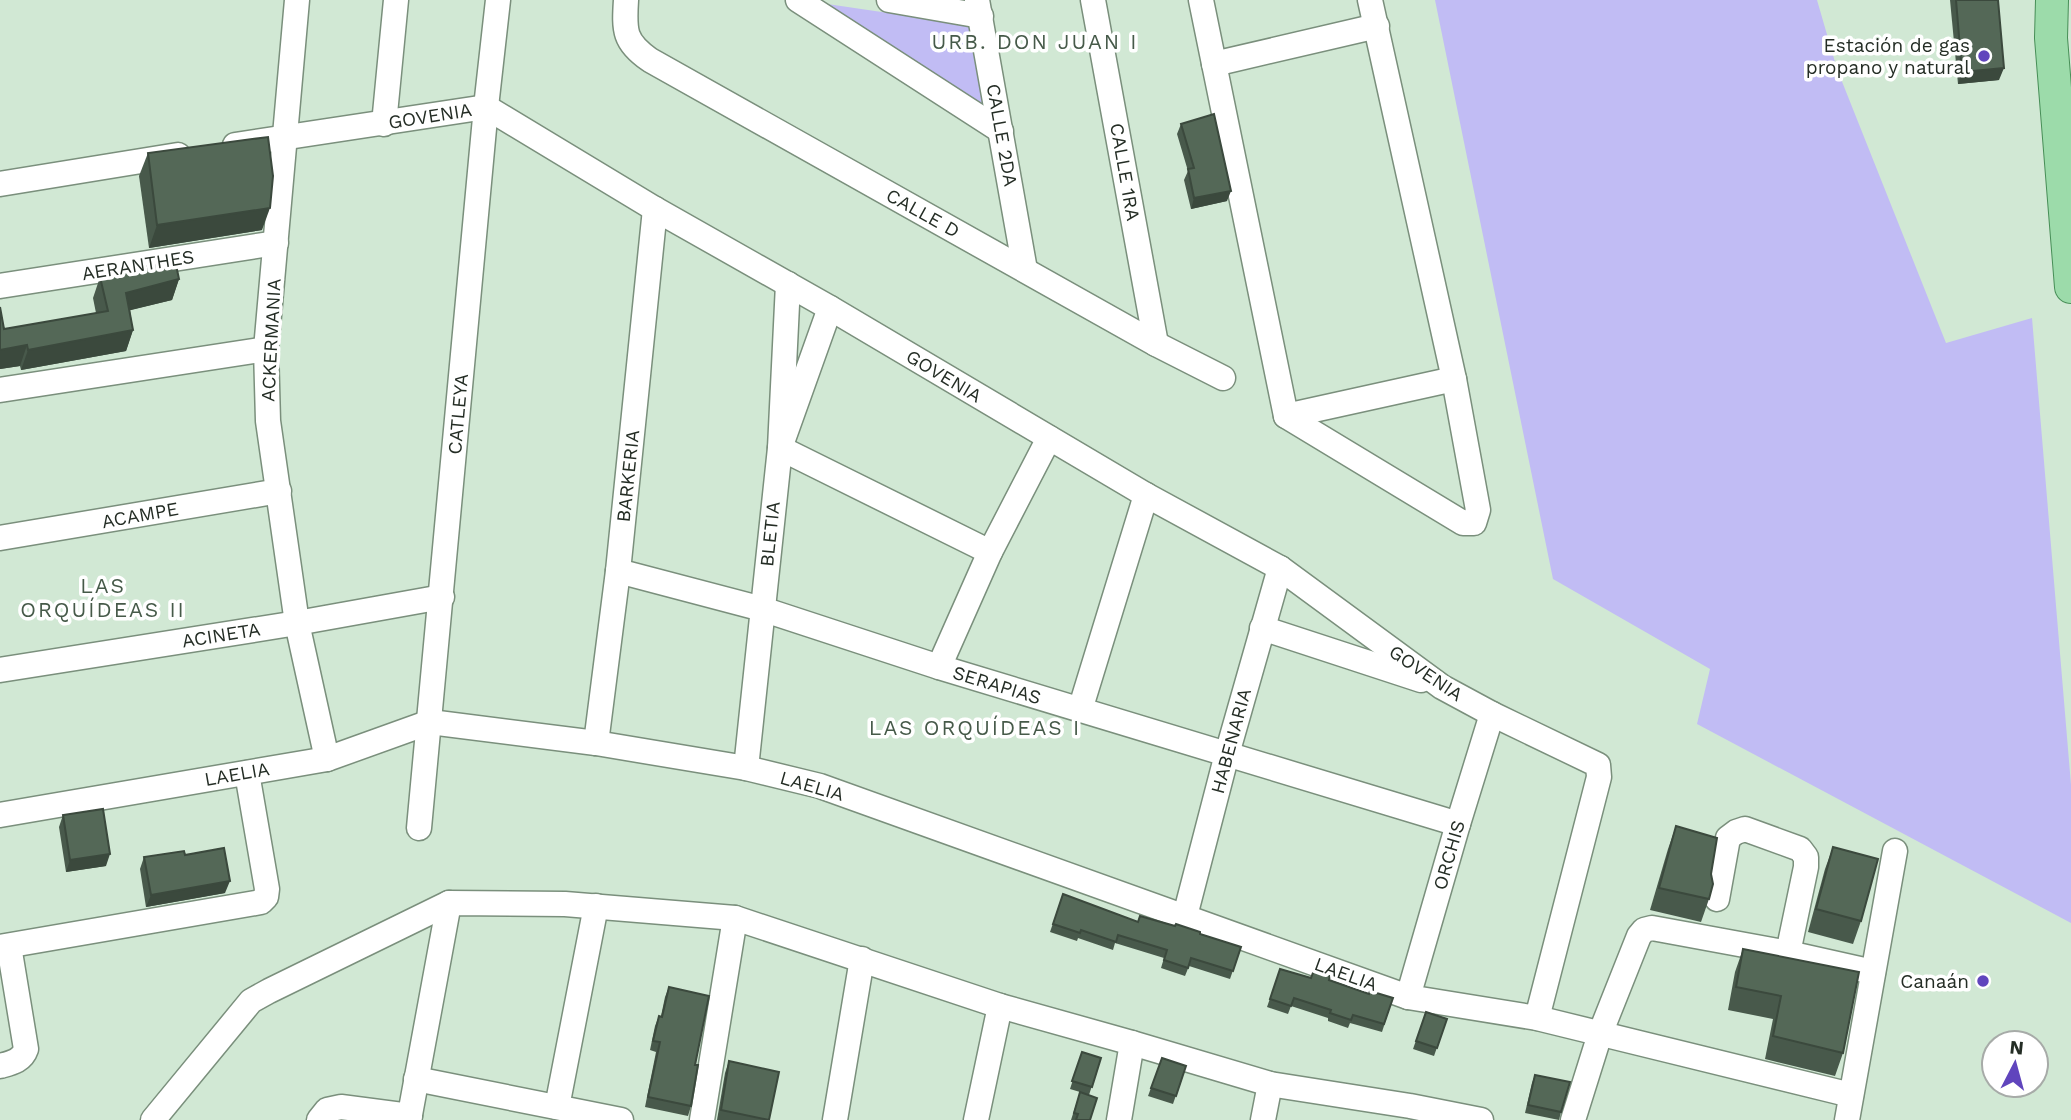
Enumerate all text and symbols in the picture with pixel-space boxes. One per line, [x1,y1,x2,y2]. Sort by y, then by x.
district label: URB. DON JUAN I [931,29,1139,54]
place label: Estación de gas propano y natural [1806,34,1970,79]
marker: Estación de gas propano y natural [1976,48,1992,64]
street label: CALLE 2DA [982,82,1022,189]
street label: GOVENIA [387,98,474,134]
street label: CALLE 1RA [1105,121,1145,223]
street label: CALLE D [882,183,964,243]
street label: AERANTHES [80,245,196,285]
street label: ACKERMANIA [256,277,286,402]
street label: GOVENIA [902,344,986,408]
street label: CATLEYA [443,372,473,455]
street label: BARKERIA [612,428,644,523]
street label: ACAMPE [100,497,180,533]
street label: BLETIA [755,500,785,568]
district label: LAS ORQUÍDEAS II [20,573,186,622]
street label: ACINETA [180,617,262,653]
street label: GOVENIA [1385,640,1468,706]
street label: SERAPIAS [950,661,1044,709]
street label: HABENARIA [1206,685,1256,796]
district label: LAS ORQUÍDEAS I [869,715,1081,740]
street label: LAELIA [203,757,272,791]
street label: LAELIA [777,766,847,806]
street label: ORCHIS [1428,817,1470,893]
street label: LAELIA [1311,952,1381,996]
place label: Canaán [1900,970,1969,993]
marker: Canaán [1975,973,1991,989]
north arrow [1980,1029,2050,1099]
text: N [2009,1035,2025,1060]

